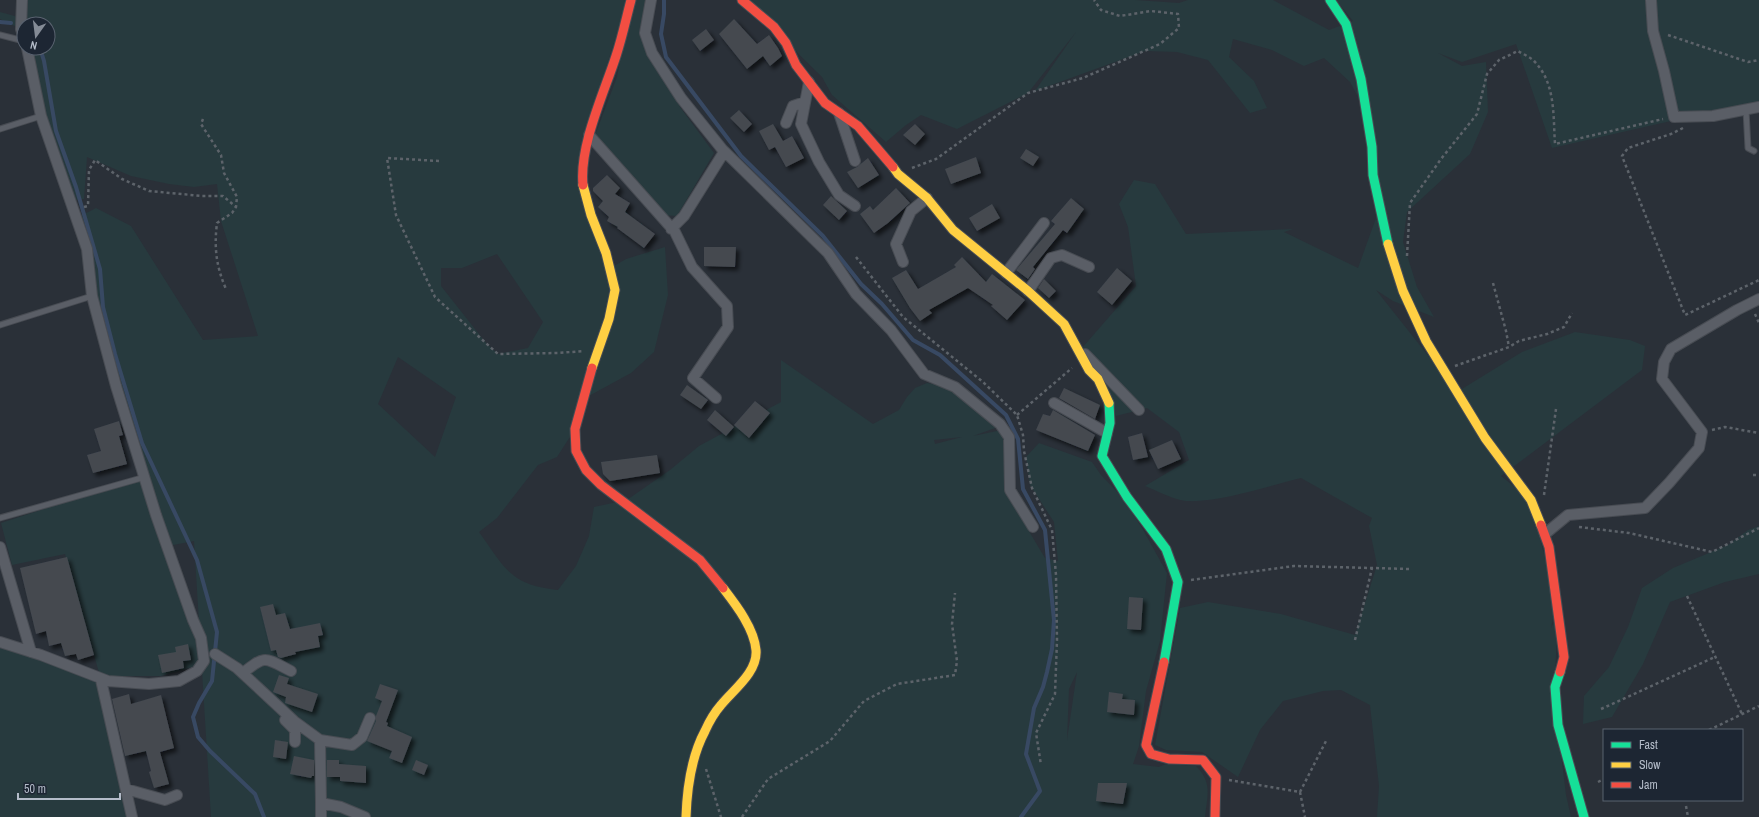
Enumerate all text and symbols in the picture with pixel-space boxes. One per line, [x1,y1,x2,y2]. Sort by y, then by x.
north arrow [16,16,56,56]
text: N [29,38,38,53]
legend [1603,729,1743,801]
text: Fast [1639,737,1658,753]
text: Slow [1639,757,1661,773]
scale bar [18,775,120,801]
text: Jam [1639,777,1658,793]
text: 50 m [24,781,46,797]

